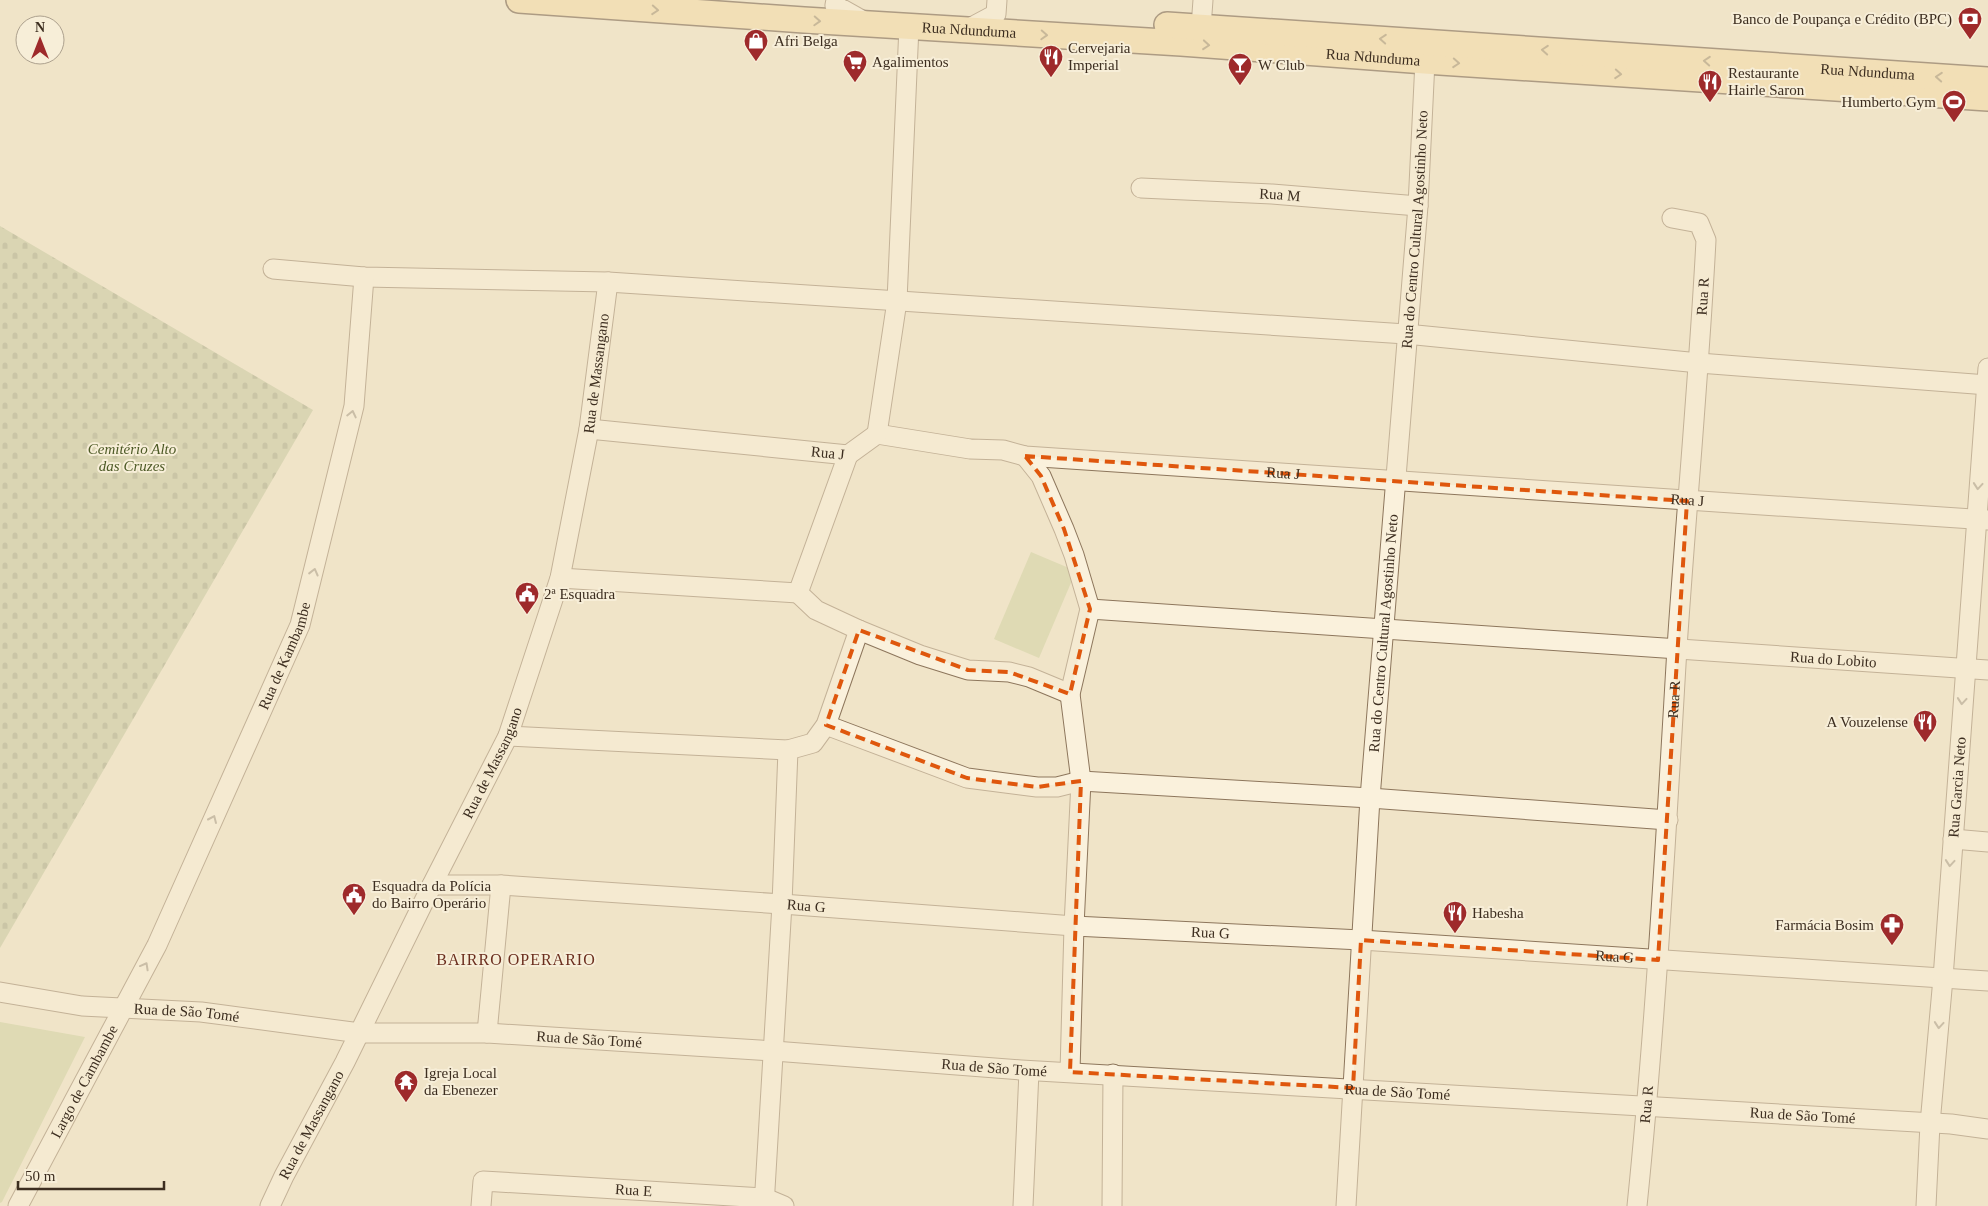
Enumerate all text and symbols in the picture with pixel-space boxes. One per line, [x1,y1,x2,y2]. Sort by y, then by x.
one-way arrow [651,4,659,15]
bank icon: Banco de Poupança e Crédito (BPC) [1957,6,1983,40]
place label: Banco de Poupança e Crédito (BPC) [1732,11,1952,28]
north arrow [15,15,65,65]
one-way arrow [813,15,821,26]
street label: Rua Ndunduma [921,19,1017,41]
text: N [35,20,45,35]
shop icon: Afri Belga [743,28,769,62]
one-way arrow [1040,29,1048,40]
place label: Afri Belga [774,33,838,49]
one-way arrow [1379,34,1387,45]
one-way arrow [1203,39,1211,50]
place label: Cervejaria Imperial [1068,40,1131,73]
restaurant icon: Cervejaria Imperial [1038,44,1064,78]
one-way arrow [1541,45,1549,56]
street label: Rua Ndunduma [1325,46,1421,69]
supermarket icon: Agalimentos [842,49,868,83]
bar icon: W Club [1227,52,1253,86]
place label: Agalimentos [872,54,949,70]
one-way arrow [1703,56,1711,67]
place label: W Club [1258,57,1305,73]
one-way arrow [1452,58,1460,69]
street label: Rua Ndunduma [1820,61,1915,83]
place label: Restaurante Hairle Saron [1728,65,1805,98]
one-way arrow [1614,68,1622,79]
restaurant icon: Restaurante Hairle Saron [1697,69,1723,103]
one-way arrow [1935,71,1943,82]
sports icon: Humberto Gym [1941,89,1967,123]
place label: Humberto Gym [1841,94,1936,110]
street label: Rua do Centro Cultural Agostinho Neto [1398,110,1431,349]
street label: Rua M [1259,185,1301,204]
street label: Rua R [1694,277,1712,316]
street label: Rua de Massangano [580,313,612,434]
one-way arrow [346,409,357,418]
park label: Cemitério Alto das Cruzes [88,441,177,474]
street label: Rua J [810,443,846,463]
street label: Rua J [1266,464,1301,482]
one-way arrow [1973,483,1984,491]
street label: Rua J [1670,491,1705,509]
street label: Rua do Centro Cultural Agostinho Neto [1366,514,1401,753]
one-way arrow [308,567,319,576]
public building icon: 2ª Esquadra [514,581,540,615]
place label: 2ª Esquadra [544,586,616,602]
street label: Rua de Kambambe [255,600,313,712]
street label: Rua do Lobito [1789,649,1877,670]
street label: Rua R [1665,680,1683,719]
one-way arrow [1957,697,1968,705]
street label: Rua de Massangano [459,705,525,821]
restaurant icon: A Vouzelense [1912,709,1938,743]
place label: A Vouzelense [1826,714,1908,730]
street label: Rua Garcia Neto [1945,736,1969,838]
one-way arrow [207,815,218,824]
one-way arrow [1945,859,1956,867]
place label: Esquadra da Polícia do Bairro Operário [372,878,491,911]
public building icon: Esquadra da Polícia do Bairro Operário [341,882,367,916]
street label: Rua G [786,896,826,915]
restaurant icon: Habesha [1442,900,1468,934]
place label: Habesha [1472,905,1524,921]
pharmacy icon: Farmácia Bosim [1879,912,1905,946]
place label: Farmácia Bosim [1775,917,1874,933]
street label: Rua G [1191,924,1230,942]
street label: Rua G [1595,947,1635,966]
district label: BAIRRO OPERARIO [436,951,596,968]
one-way arrow [139,963,149,972]
street label: Rua de São Tomé [133,1001,241,1025]
one-way arrow [1934,1021,1945,1029]
street label: Largo de Cambambe [48,1022,121,1141]
street label: Rua de São Tomé [536,1028,643,1051]
street label: Rua de São Tomé [941,1056,1048,1080]
place label: Igreja Local da Ebenezer [424,1065,498,1098]
street label: Rua de Massangano [276,1068,347,1182]
temple icon: Igreja Local da Ebenezer [393,1069,419,1103]
street label: Rua de São Tomé [1344,1081,1451,1103]
street label: Rua R [1637,1085,1656,1124]
street label: Rua de São Tomé [1749,1104,1856,1126]
scale bar [18,1158,164,1190]
text: 50 m [25,1168,56,1184]
street label: Rua E [615,1181,653,1199]

